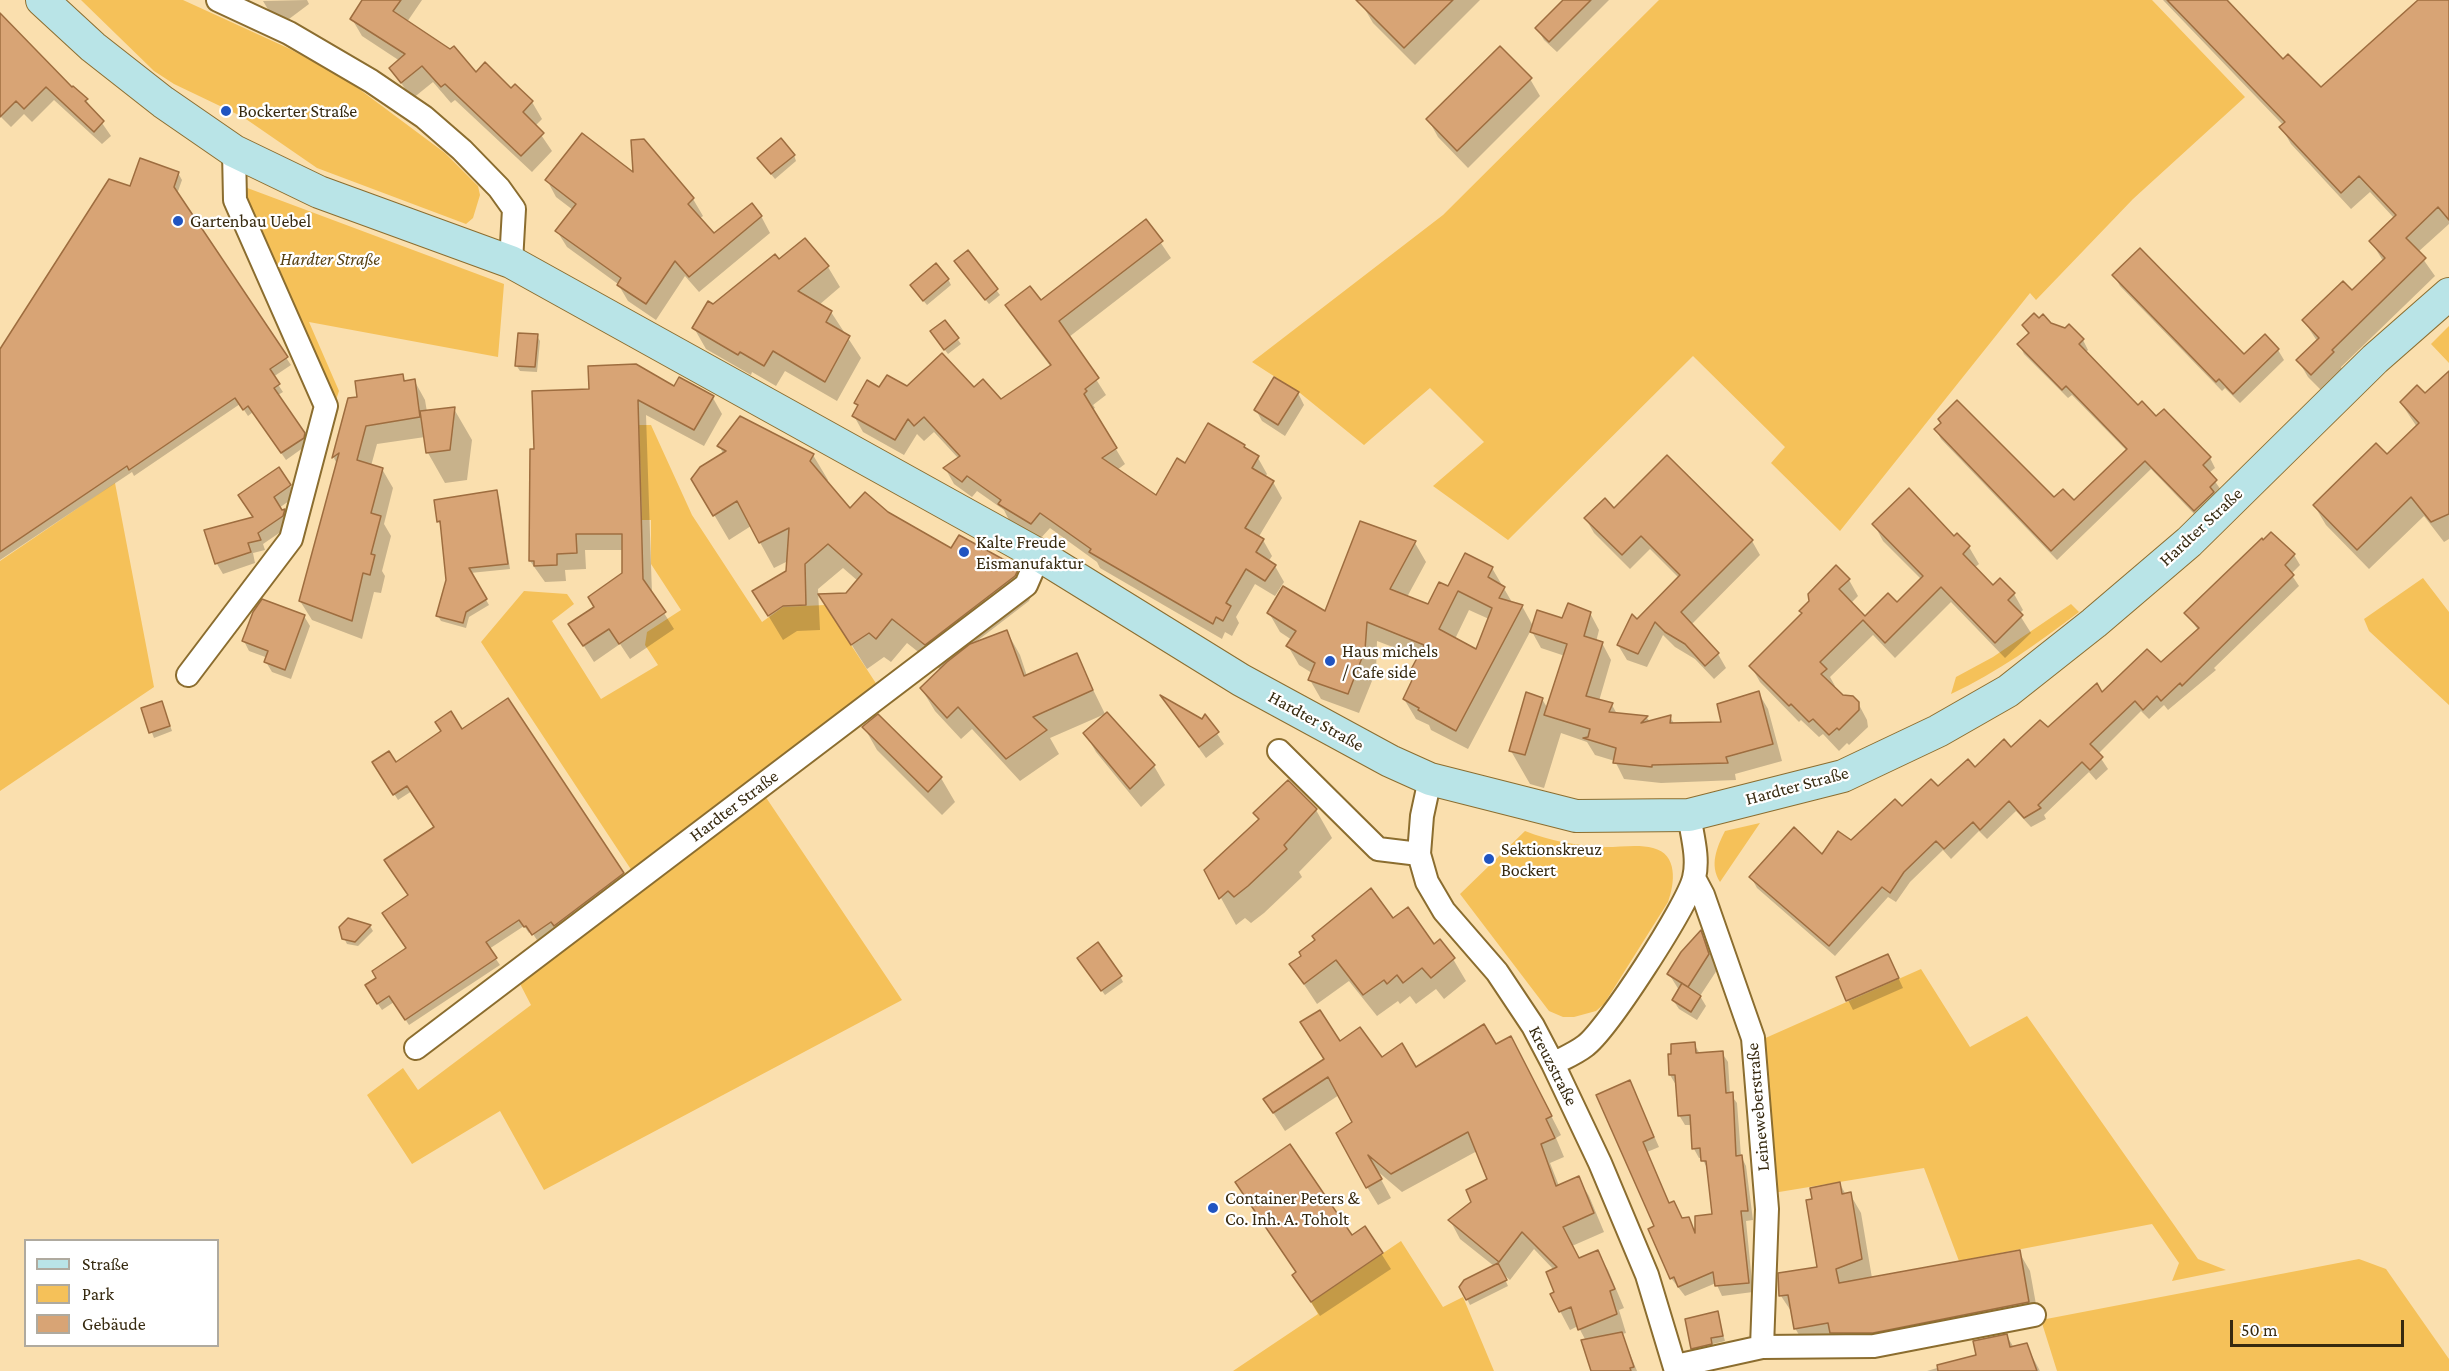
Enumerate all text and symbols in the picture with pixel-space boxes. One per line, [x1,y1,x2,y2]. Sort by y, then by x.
place label: Bockerter Straße [238,100,357,122]
marker: Bockerter Straße [219,104,233,118]
place label: Gartenbau Uebel [190,210,311,232]
marker: Gartenbau Uebel [171,214,185,228]
park label: Hardter Straße [280,248,380,270]
street label: Hardter Straße [2155,483,2247,571]
place label: Kalte Freude Eismanufaktur [976,531,1084,574]
marker: Kalte Freude Eismanufaktur [957,545,971,559]
place label: Haus michels / Cafe side [1342,640,1438,682]
marker: Haus michels / Cafe side [1323,654,1337,668]
street label: Hardter Straße [1264,686,1368,756]
street label: Hardter Straße [1743,762,1851,810]
street label: Hardter Straße [685,766,783,846]
place label: Sektionskreuz Bockert [1501,838,1602,880]
marker: Sektionskreuz Bockert [1482,852,1496,866]
street label: Kreuzstraße [1524,1022,1582,1110]
street label: Leineweberstraße [1742,1042,1774,1172]
place label: Container Peters & Co. Inh. A. Toholt [1225,1187,1360,1230]
marker: Container Peters & Co. Inh. A. Toholt [1206,1201,1220,1215]
legend [24,1239,219,1347]
text: Straße [82,1254,129,1274]
text: Park [82,1284,114,1304]
scale bar [2233,1308,2407,1346]
text: Gebäude [82,1314,146,1334]
text: 50 m [2241,1320,2278,1340]

